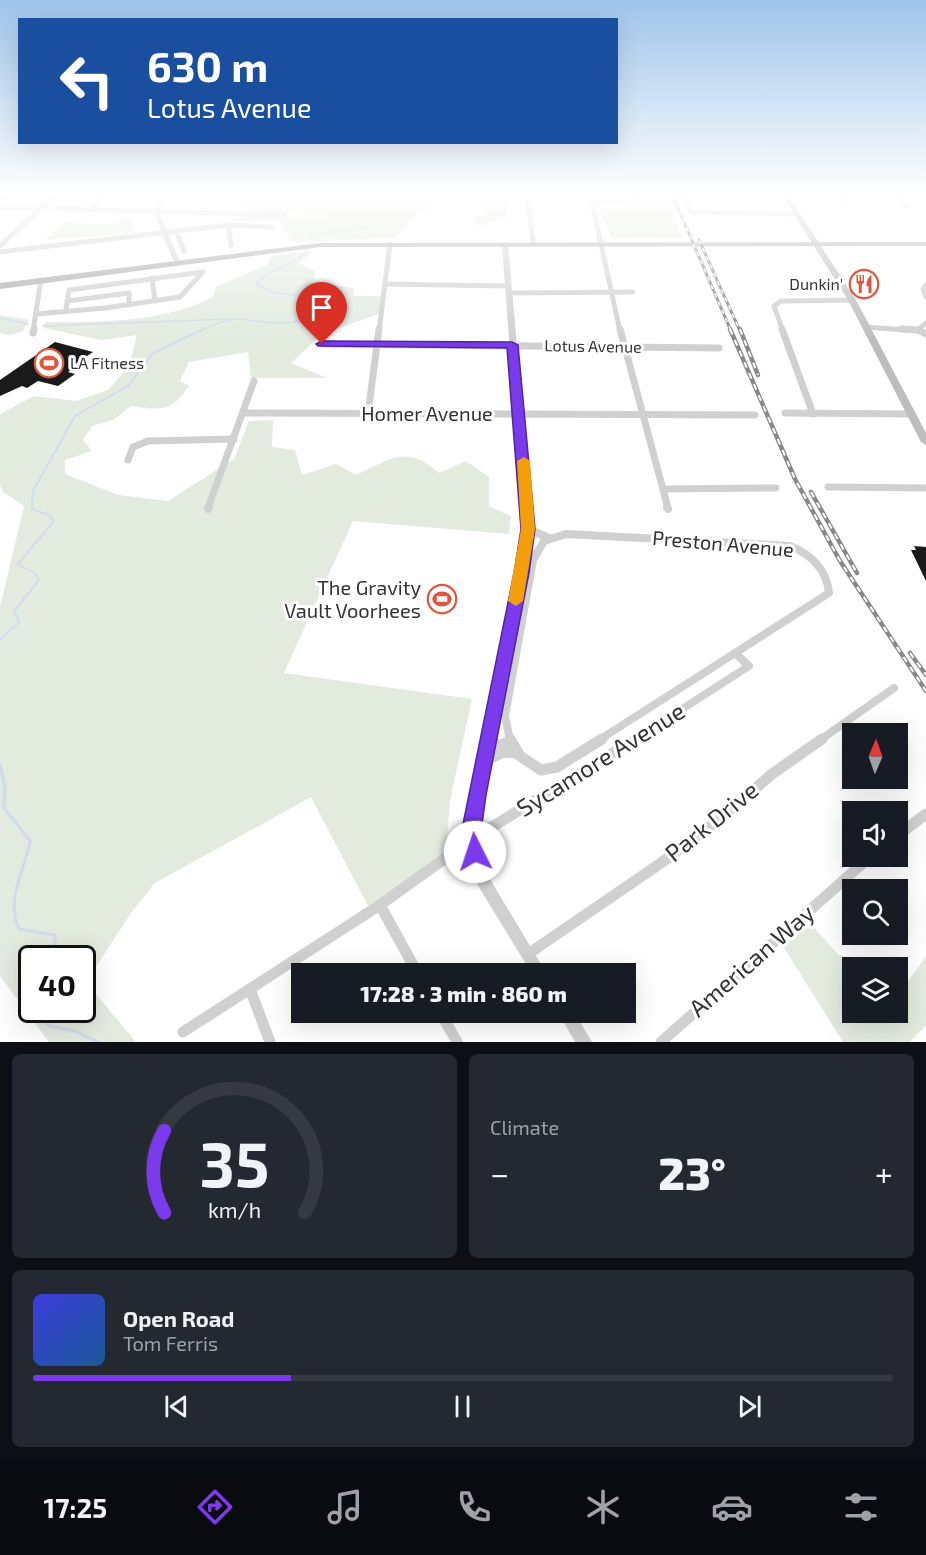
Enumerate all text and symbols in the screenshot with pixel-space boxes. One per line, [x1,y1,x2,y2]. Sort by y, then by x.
text: 630 m [147,40,268,90]
icon: left [48,42,126,120]
text: Lotus Avenue [147,91,311,123]
restaurant icon: Dunkin' [848,268,880,300]
place label: Dunkin' [789,274,843,293]
pin [296,282,347,344]
icon: arrive [305,291,338,324]
street label: Lotus Avenue [544,335,642,356]
sports icon: LA Fitness [33,347,65,379]
place label: LA Fitness [70,353,144,372]
street label: Homer Avenue [361,401,493,425]
street label: Preston Avenue [651,525,795,561]
place label: The Gravity Vault Voorhees [284,575,421,622]
sports icon: The Gravity Vault Voorhees [426,583,458,615]
street label: Sycamore Avenue [511,695,690,822]
north arrow [842,723,908,789]
map controls [842,723,908,1023]
street label: Park Drive [659,775,763,867]
button: sound [842,801,908,867]
position arrow [443,820,507,884]
button: search [842,879,908,945]
street label: American Way [682,897,820,1022]
speed limit sign: 40 [18,945,96,1023]
button: layers [842,957,908,1023]
text: 17:28 · 3 min · 860 m [360,980,567,1006]
text: Climate [490,1115,559,1139]
text: 35 [200,1125,269,1200]
text: 23° [658,1145,726,1199]
text: − [490,1153,509,1193]
text: + [875,1153,893,1193]
text: km/h [208,1197,261,1222]
text: Open Road [123,1305,235,1331]
text: Tom Ferris [123,1331,218,1355]
icon: previous [160,1390,193,1423]
icon: pause [446,1390,479,1423]
icon: next [733,1390,766,1423]
icon: directions [194,1486,236,1528]
icon: music [324,1486,366,1528]
icon: phone [453,1486,495,1528]
icon: climate [582,1486,624,1528]
icon: car [711,1486,753,1528]
icon: filters [840,1486,882,1528]
text: 17:25 [44,1491,107,1523]

